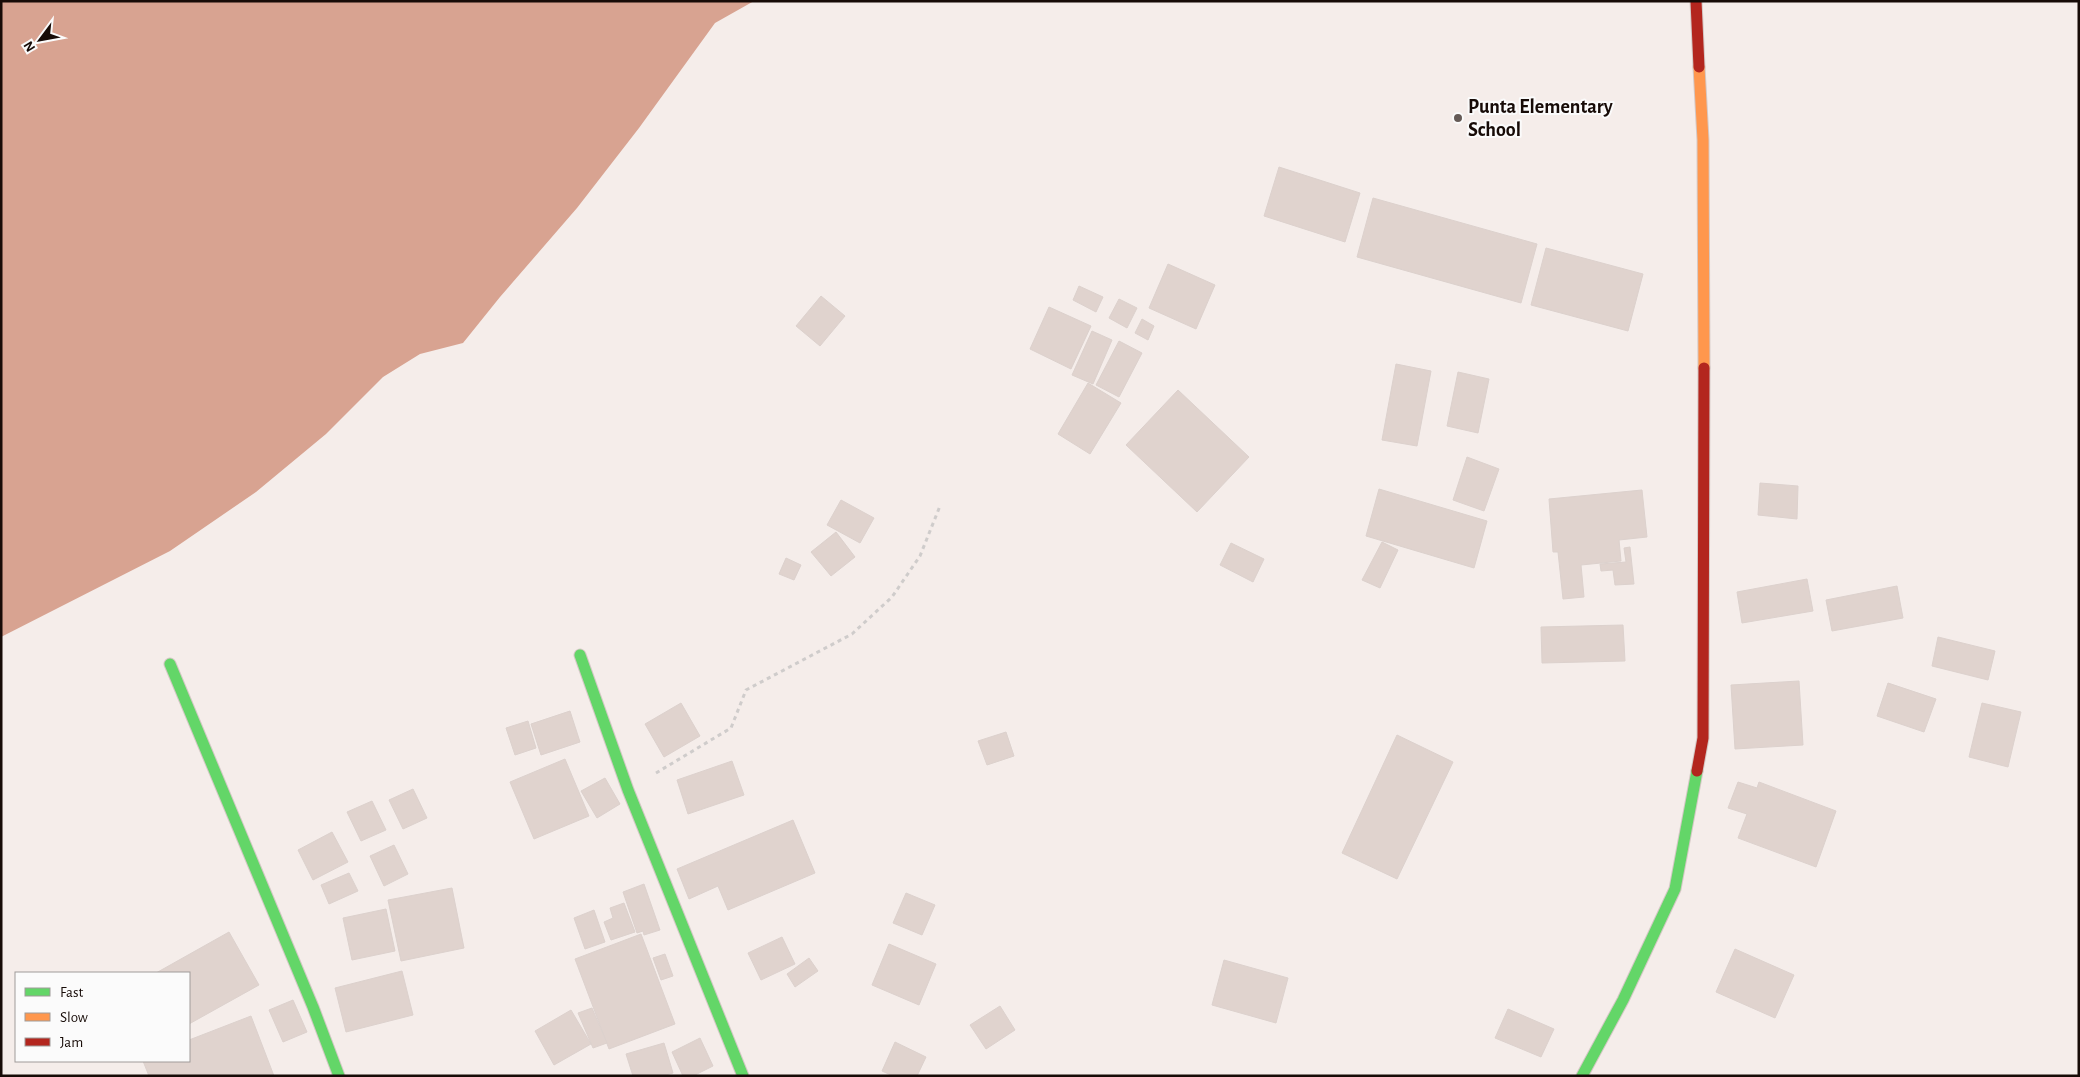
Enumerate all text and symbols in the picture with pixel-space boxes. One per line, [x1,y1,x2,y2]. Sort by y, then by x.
north arrow [15,15,65,65]
text: N [21,39,38,54]
place label: Punta Elementary School [1468,97,1613,140]
marker: Punta Elementary School [1452,112,1464,124]
legend [15,972,190,1062]
text: Fast [60,985,84,1000]
text: Slow [60,1010,88,1025]
text: Jam [60,1035,83,1050]

